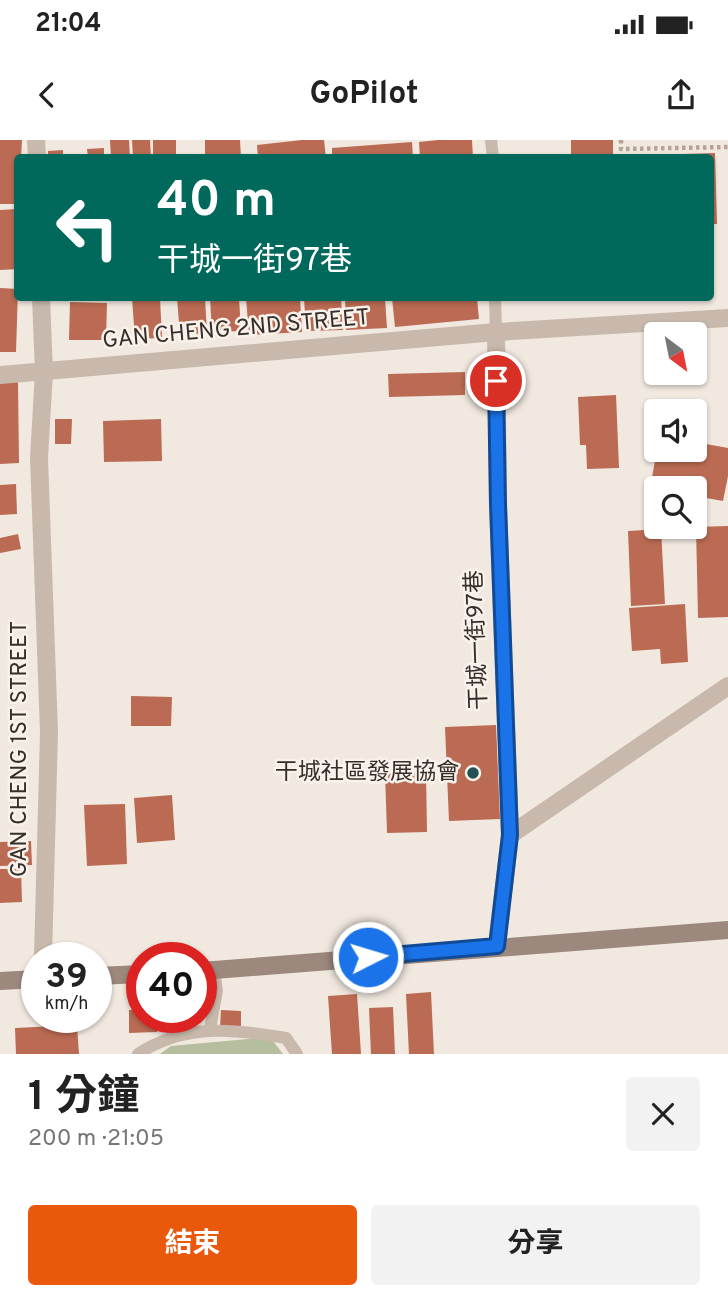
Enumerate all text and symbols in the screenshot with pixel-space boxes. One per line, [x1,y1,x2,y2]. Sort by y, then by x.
text: 21:04 [35,8,101,41]
text: GoPilot [309,75,419,115]
icon: back [28,76,66,114]
icon: share [662,76,700,114]
text: 40 m [157,172,276,234]
icon: left [42,182,133,273]
text: 干城一街97巷 [157,242,352,282]
street label: GAN CHENG 2ND STREET [101,304,371,356]
north arrow [644,322,707,385]
map controls [644,322,707,539]
pin [466,351,526,411]
icon: arrive [477,362,515,400]
button: sound [644,399,707,462]
button: search [644,476,707,539]
street label: 干城一街97巷 [461,570,495,710]
street label: GAN CHENG 1ST STREET [6,621,35,877]
place label: 干城社區發展協會 [275,759,459,788]
marker: 干城社區發展協會 [465,765,481,781]
position arrow [331,920,405,994]
speed limit sign: 40 [126,942,217,1033]
text: 39 [45,956,88,1000]
text: km/h [45,993,88,1016]
text: 1 分鐘 [28,1072,139,1125]
button: close [626,1077,700,1151]
text: 200 m · 21:05 [28,1125,164,1154]
button: 結束 [28,1205,357,1285]
button: 分享 [371,1205,700,1285]

